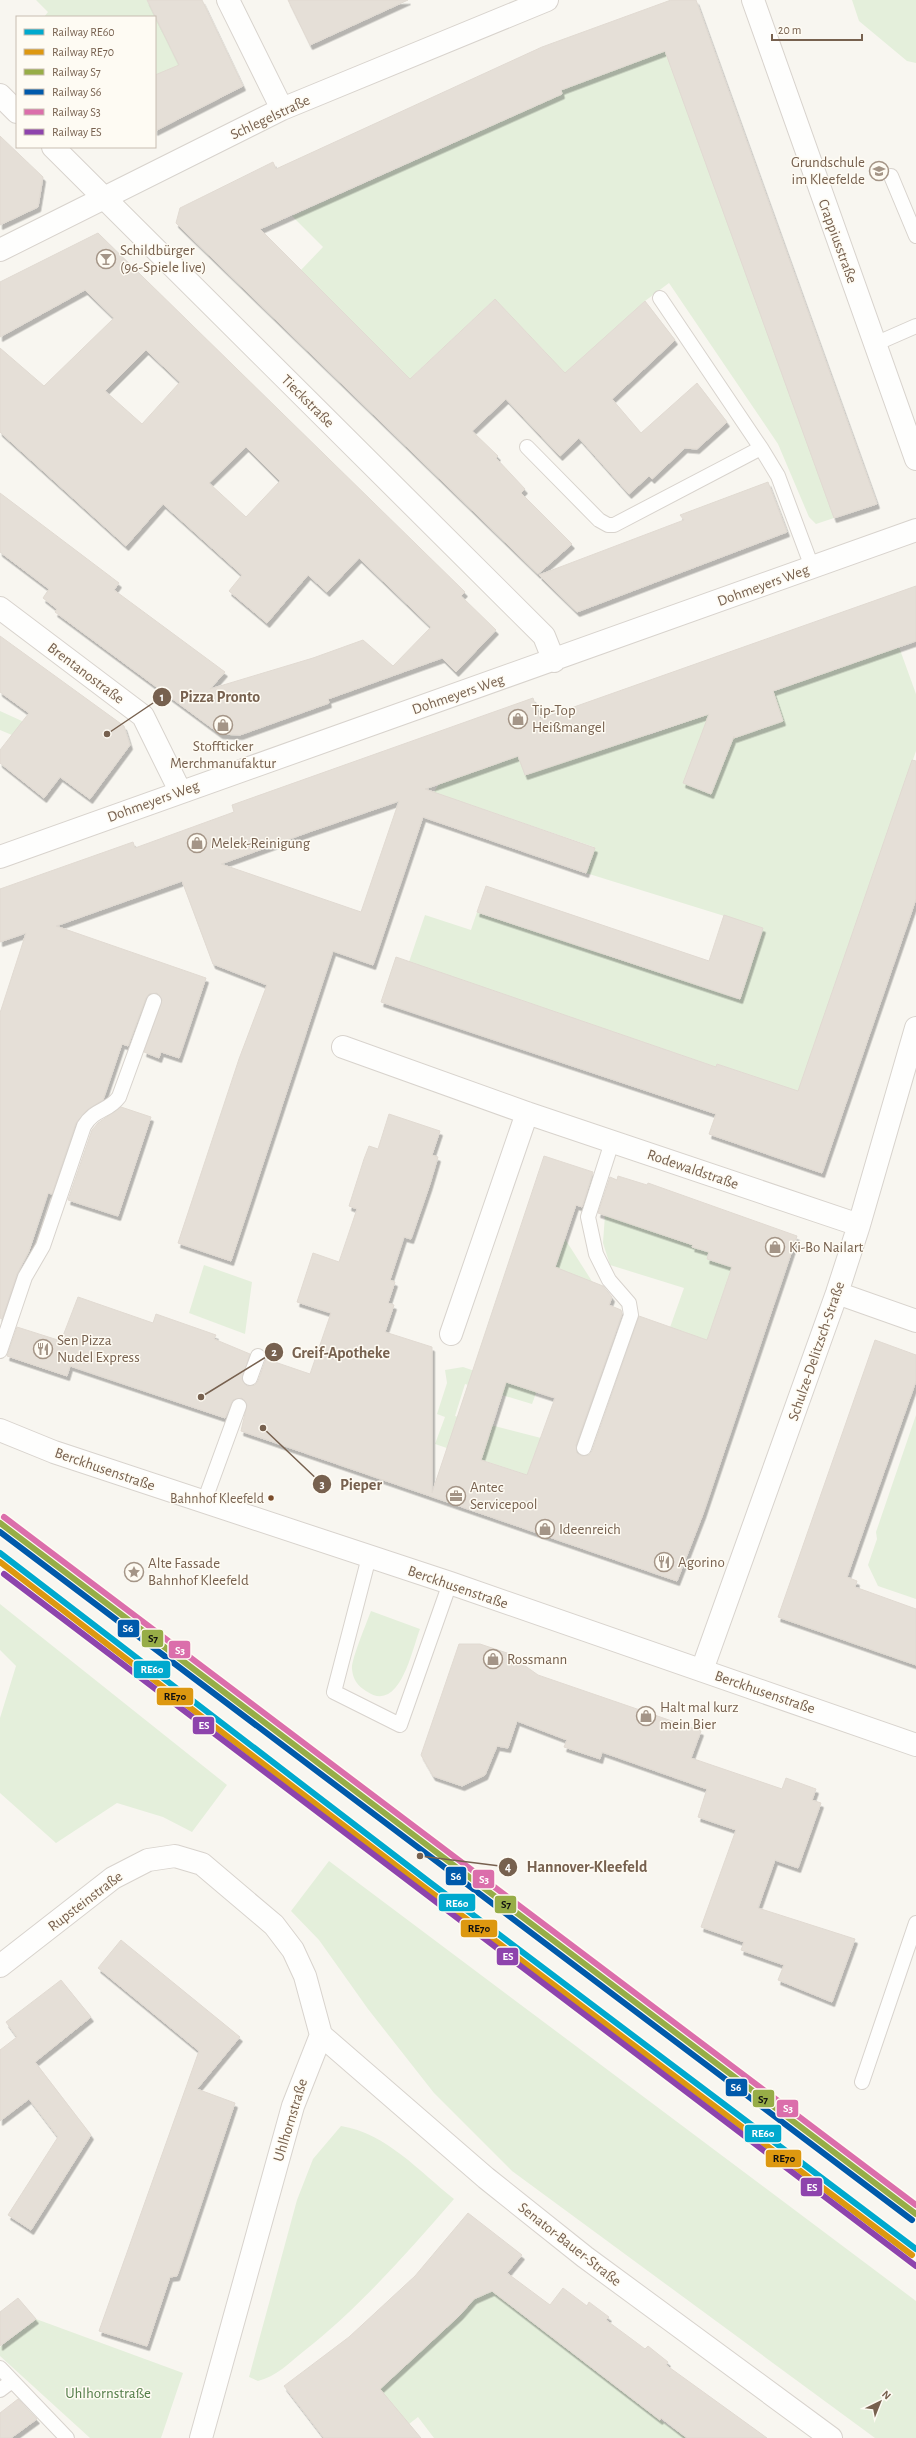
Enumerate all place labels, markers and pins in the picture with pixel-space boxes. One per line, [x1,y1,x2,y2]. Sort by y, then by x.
place label: Grundschule im Kleefelde [791,155,865,187]
school or university icon: Grundschule im Kleefelde [868,160,890,182]
place label: Schildbürger (96-Spiele live) [120,243,206,275]
bar icon: Schildbürger (96-Spiele live) [95,248,117,270]
callout: Pizza Pronto [152,683,268,711]
place label: Tip-Top Heißmangel [532,703,605,735]
shop icon: Tip-Top Heißmangel [507,708,529,730]
shop icon: Stoffticker Merchmanufaktur [212,714,234,736]
place label: Stoffticker Merchmanufaktur [170,739,276,771]
shop icon: Melek-Reinigung [186,832,208,854]
place label: Melek-Reinigung [211,836,311,851]
shop icon: Ki-Bo Nailart [764,1236,786,1258]
place label: Ki-Bo Nailart [789,1240,864,1255]
place label: Sen Pizza Nudel Express [57,1333,140,1365]
restaurant icon: Sen Pizza Nudel Express [32,1338,54,1360]
callout: Greif-Apotheke [264,1338,398,1366]
callout: Pieper [312,1470,390,1498]
place label: Antec Servicepool [470,1480,537,1512]
office icon: Antec Servicepool [445,1485,467,1507]
place label: Bahnhof Kleefeld [170,1492,264,1506]
marker: Bahnhof Kleefeld [266,1493,276,1503]
shop icon: Ideenreich [534,1518,556,1540]
place label: Ideenreich [559,1522,621,1537]
restaurant icon: Agorino [653,1551,675,1573]
place label: Agorino [678,1555,725,1570]
place label: Alte Fassade Bahnhof Kleefeld [148,1556,249,1588]
place icon: Alte Fassade Bahnhof Kleefeld [123,1561,145,1583]
shop icon: Rossmann [482,1648,504,1670]
place label: Rossmann [507,1652,567,1667]
place label: Halt mal kurz mein Bier [660,1700,738,1732]
shop icon: Halt mal kurz mein Bier [635,1705,657,1727]
callout: Hannover-Kleefeld [498,1853,655,1881]

